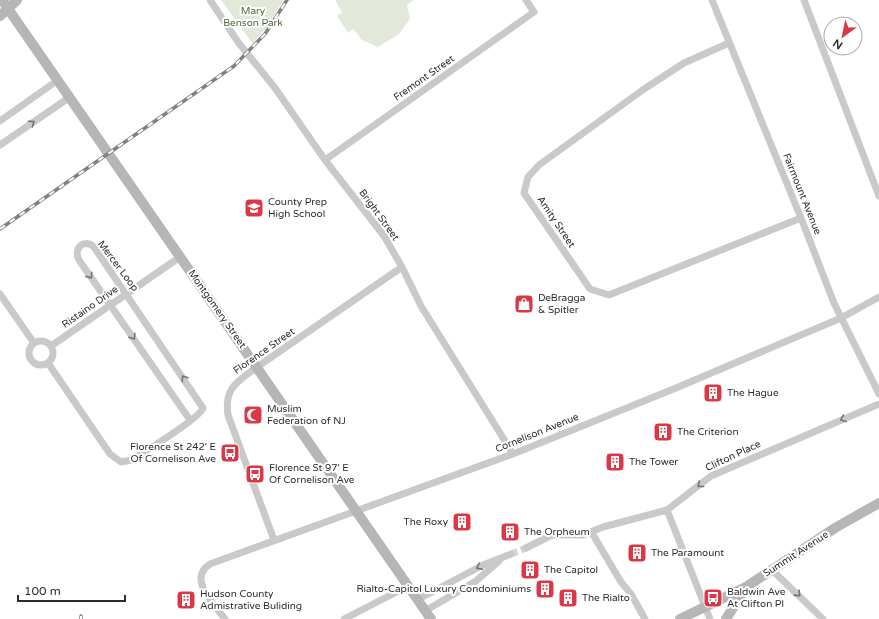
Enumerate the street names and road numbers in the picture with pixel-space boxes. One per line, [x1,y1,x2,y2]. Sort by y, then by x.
street label: Fremont Street [391,53,457,103]
street label: Fairmount Avenue [780,152,824,237]
street label: Bright Street [356,187,402,243]
street label: Amity Street [534,194,578,250]
street label: Mercer Loop [95,238,141,294]
street label: Montgomery Street [185,267,249,351]
street label: Ristaino Drive [60,283,121,331]
street label: Florence Street [231,325,297,377]
street label: Cornelison Avenue [494,411,581,455]
street label: Clifton Place [703,438,763,474]
street label: Summit Avenue [761,528,831,580]

